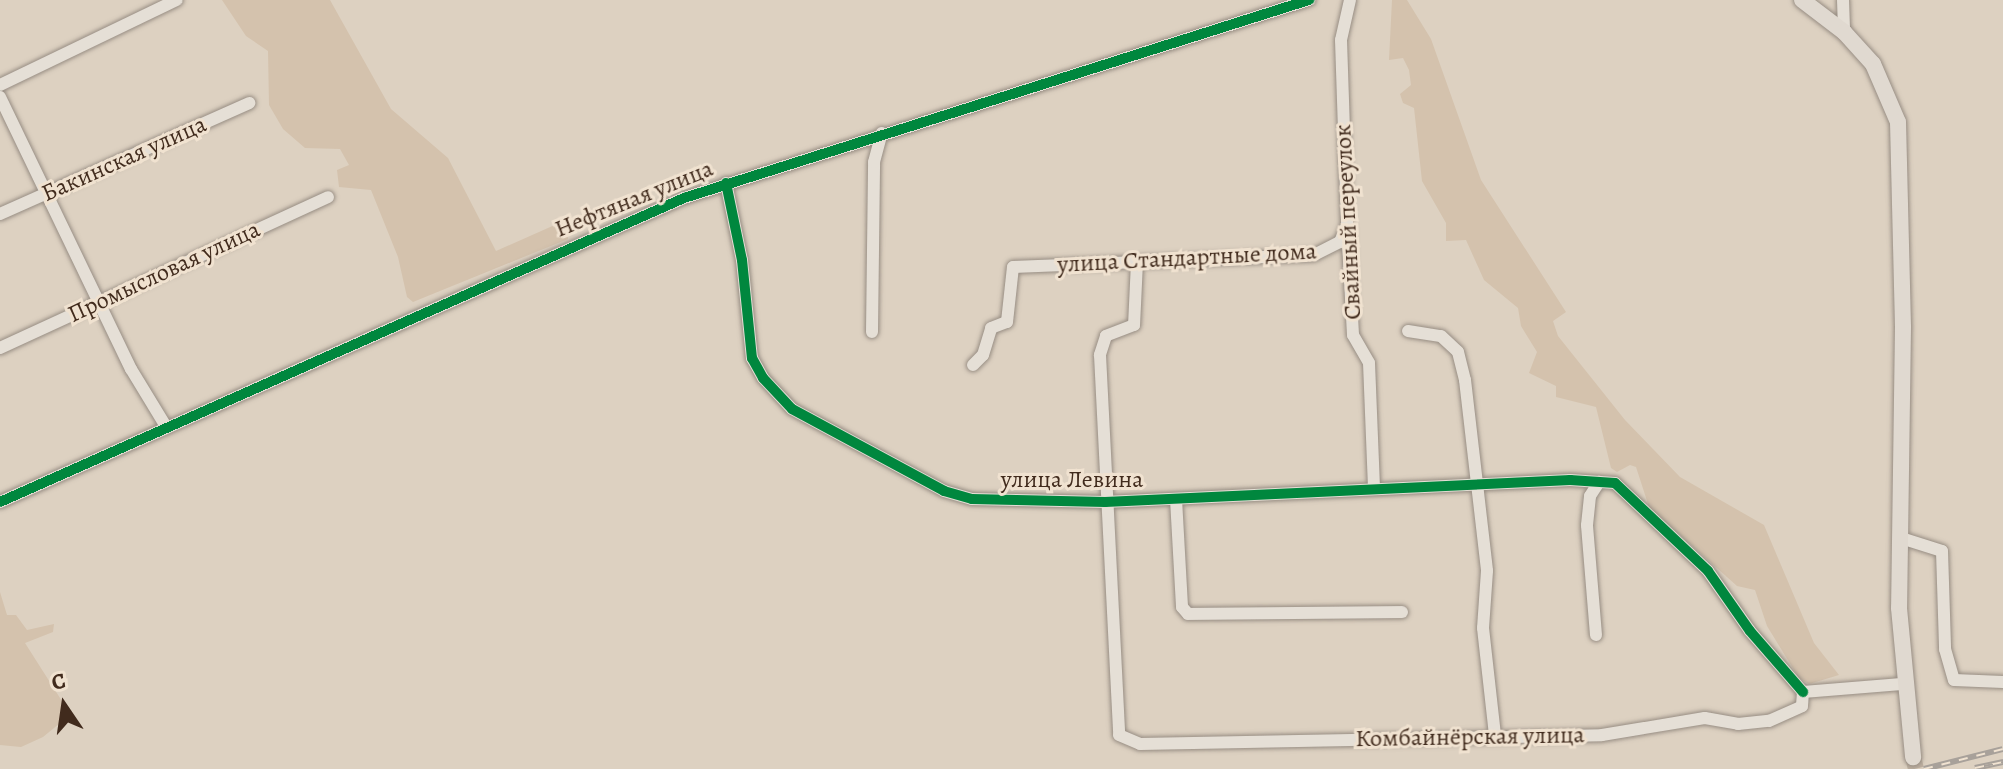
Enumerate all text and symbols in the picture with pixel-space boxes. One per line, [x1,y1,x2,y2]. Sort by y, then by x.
street label: Бакинская улица [37,110,211,208]
street label: Свайный переулок [1329,124,1367,320]
street label: Нефтяная улица [551,154,717,244]
street label: Промысловая улица [63,215,265,329]
street label: улица Стандартные дома [1057,237,1317,279]
street label: улица Левина [1001,466,1143,494]
north arrow [24,665,104,745]
text: С [49,665,69,698]
street label: Комбайнёрская улица [1355,721,1585,753]

